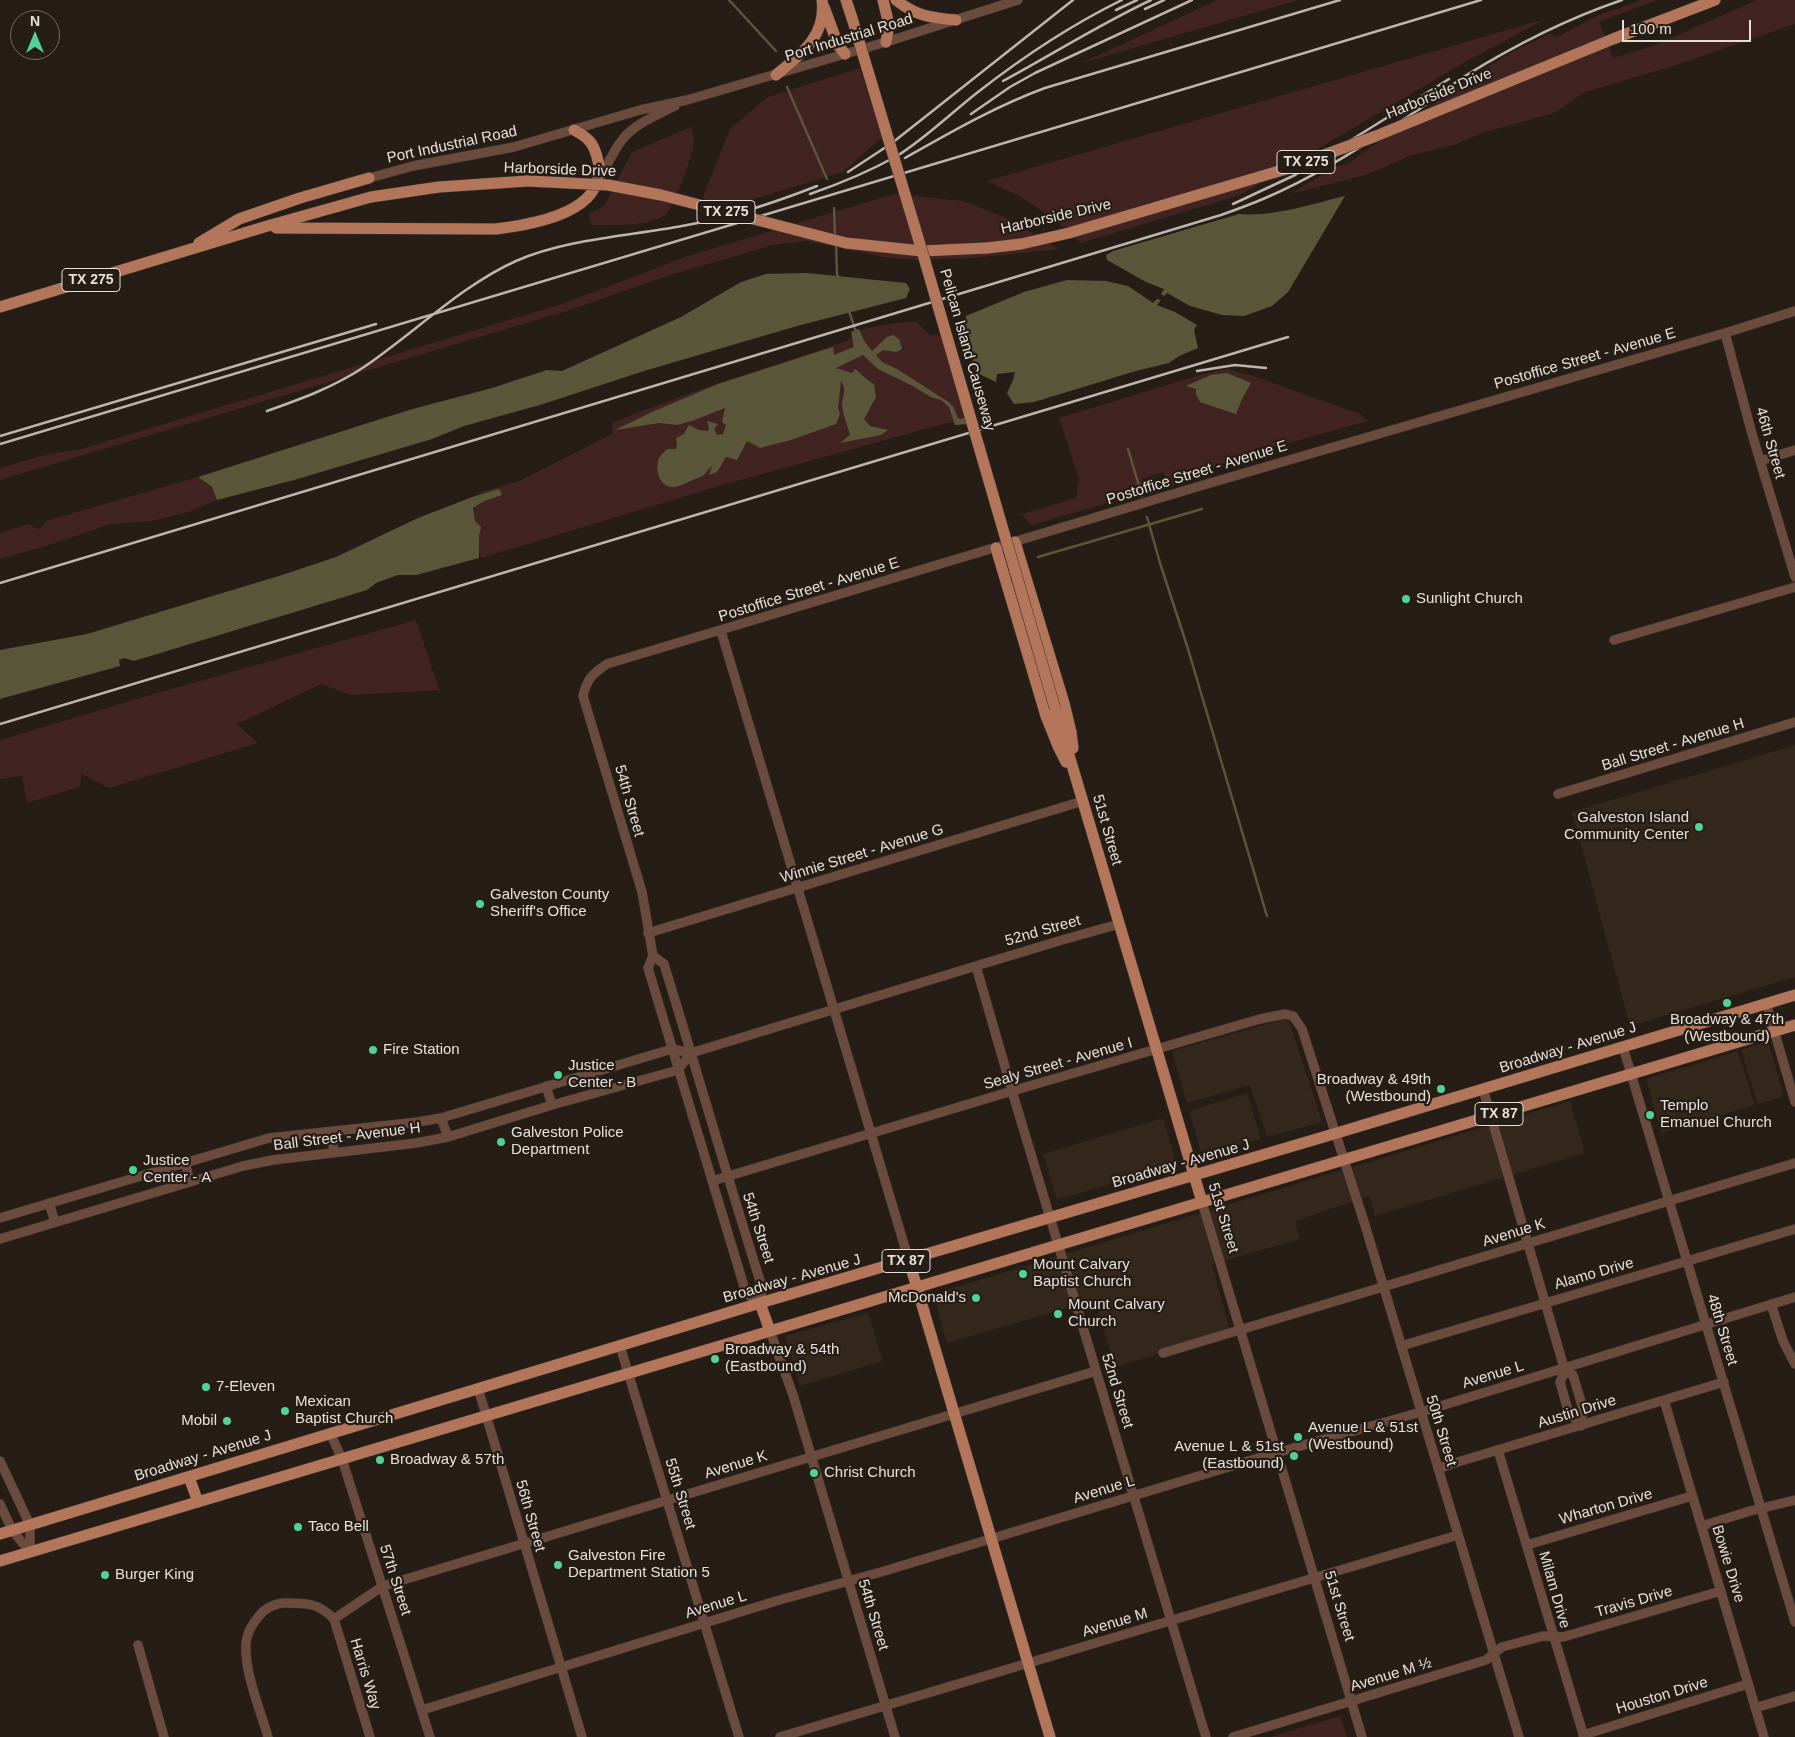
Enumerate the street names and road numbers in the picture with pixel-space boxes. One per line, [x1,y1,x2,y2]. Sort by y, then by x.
street label: Port Industrial Road [783,10,915,66]
street label: Harborside Drive [1383,65,1495,123]
street label: Port Industrial Road [385,122,519,168]
road number: TX 275 [1277,150,1335,173]
street label: Harborside Drive [503,159,617,181]
street label: Harborside Drive [999,196,1113,238]
road number: TX 275 [697,200,755,223]
street label: Pelican Island Causeway [935,267,999,433]
road number: TX 275 [62,268,120,292]
street label: Postoffice Street - Avenue E [1492,324,1678,394]
street label: 46th Street [1751,405,1789,481]
street label: Postoffice Street - Avenue E [1105,437,1289,509]
street label: Postoffice Street - Avenue E [717,554,901,626]
street label: Ball Street - Avenue H [1600,715,1746,775]
street label: 54th Street [610,763,648,839]
street label: 51st Street [1088,793,1126,867]
street label: Winnie Street - Avenue G [778,821,946,887]
street label: 52nd Street [1003,912,1083,950]
street label: Broadway - Avenue J [1497,1019,1639,1077]
street label: Sealy Street - Avenue I [982,1034,1134,1094]
road number: TX 87 [1475,1102,1523,1126]
street label: Ball Street - Avenue H [272,1119,422,1155]
street label: Broadway - Avenue J [1110,1136,1252,1192]
street label: 51st Street [1204,1181,1242,1255]
street label: 54th Street [738,1190,778,1266]
street label: Avenue K [1480,1215,1548,1251]
road number: TX 87 [882,1250,930,1272]
street label: Broadway - Avenue J [721,1251,863,1307]
street label: Alamo Drive [1552,1254,1636,1294]
street label: 48th Street [1703,1292,1741,1368]
street label: 52nd Street [1097,1351,1137,1431]
street label: Avenue L [1460,1357,1526,1393]
street label: Austin Drive [1536,1392,1618,1432]
street label: 50th Street [1422,1393,1460,1469]
street label: Broadway - Avenue J [132,1427,274,1485]
street label: Avenue K [702,1447,770,1483]
street label: 55th Street [661,1456,699,1532]
street label: Avenue L [1071,1472,1137,1508]
street label: 56th Street [511,1478,549,1554]
street label: Wharton Drive [1557,1485,1655,1529]
street label: Bowie Drive [1708,1523,1748,1605]
street label: 57th Street [375,1542,415,1618]
street label: Milam Drive [1534,1549,1574,1631]
street label: 51st Street [1320,1569,1358,1643]
street label: 54th Street [854,1577,892,1653]
street label: Travis Drive [1593,1582,1675,1622]
street label: Avenue L [683,1587,749,1623]
street label: Avenue M [1080,1605,1150,1641]
street label: Harris Way [346,1636,384,1712]
street label: Avenue M ½ [1348,1654,1434,1696]
street label: Houston Drive [1614,1673,1710,1719]

